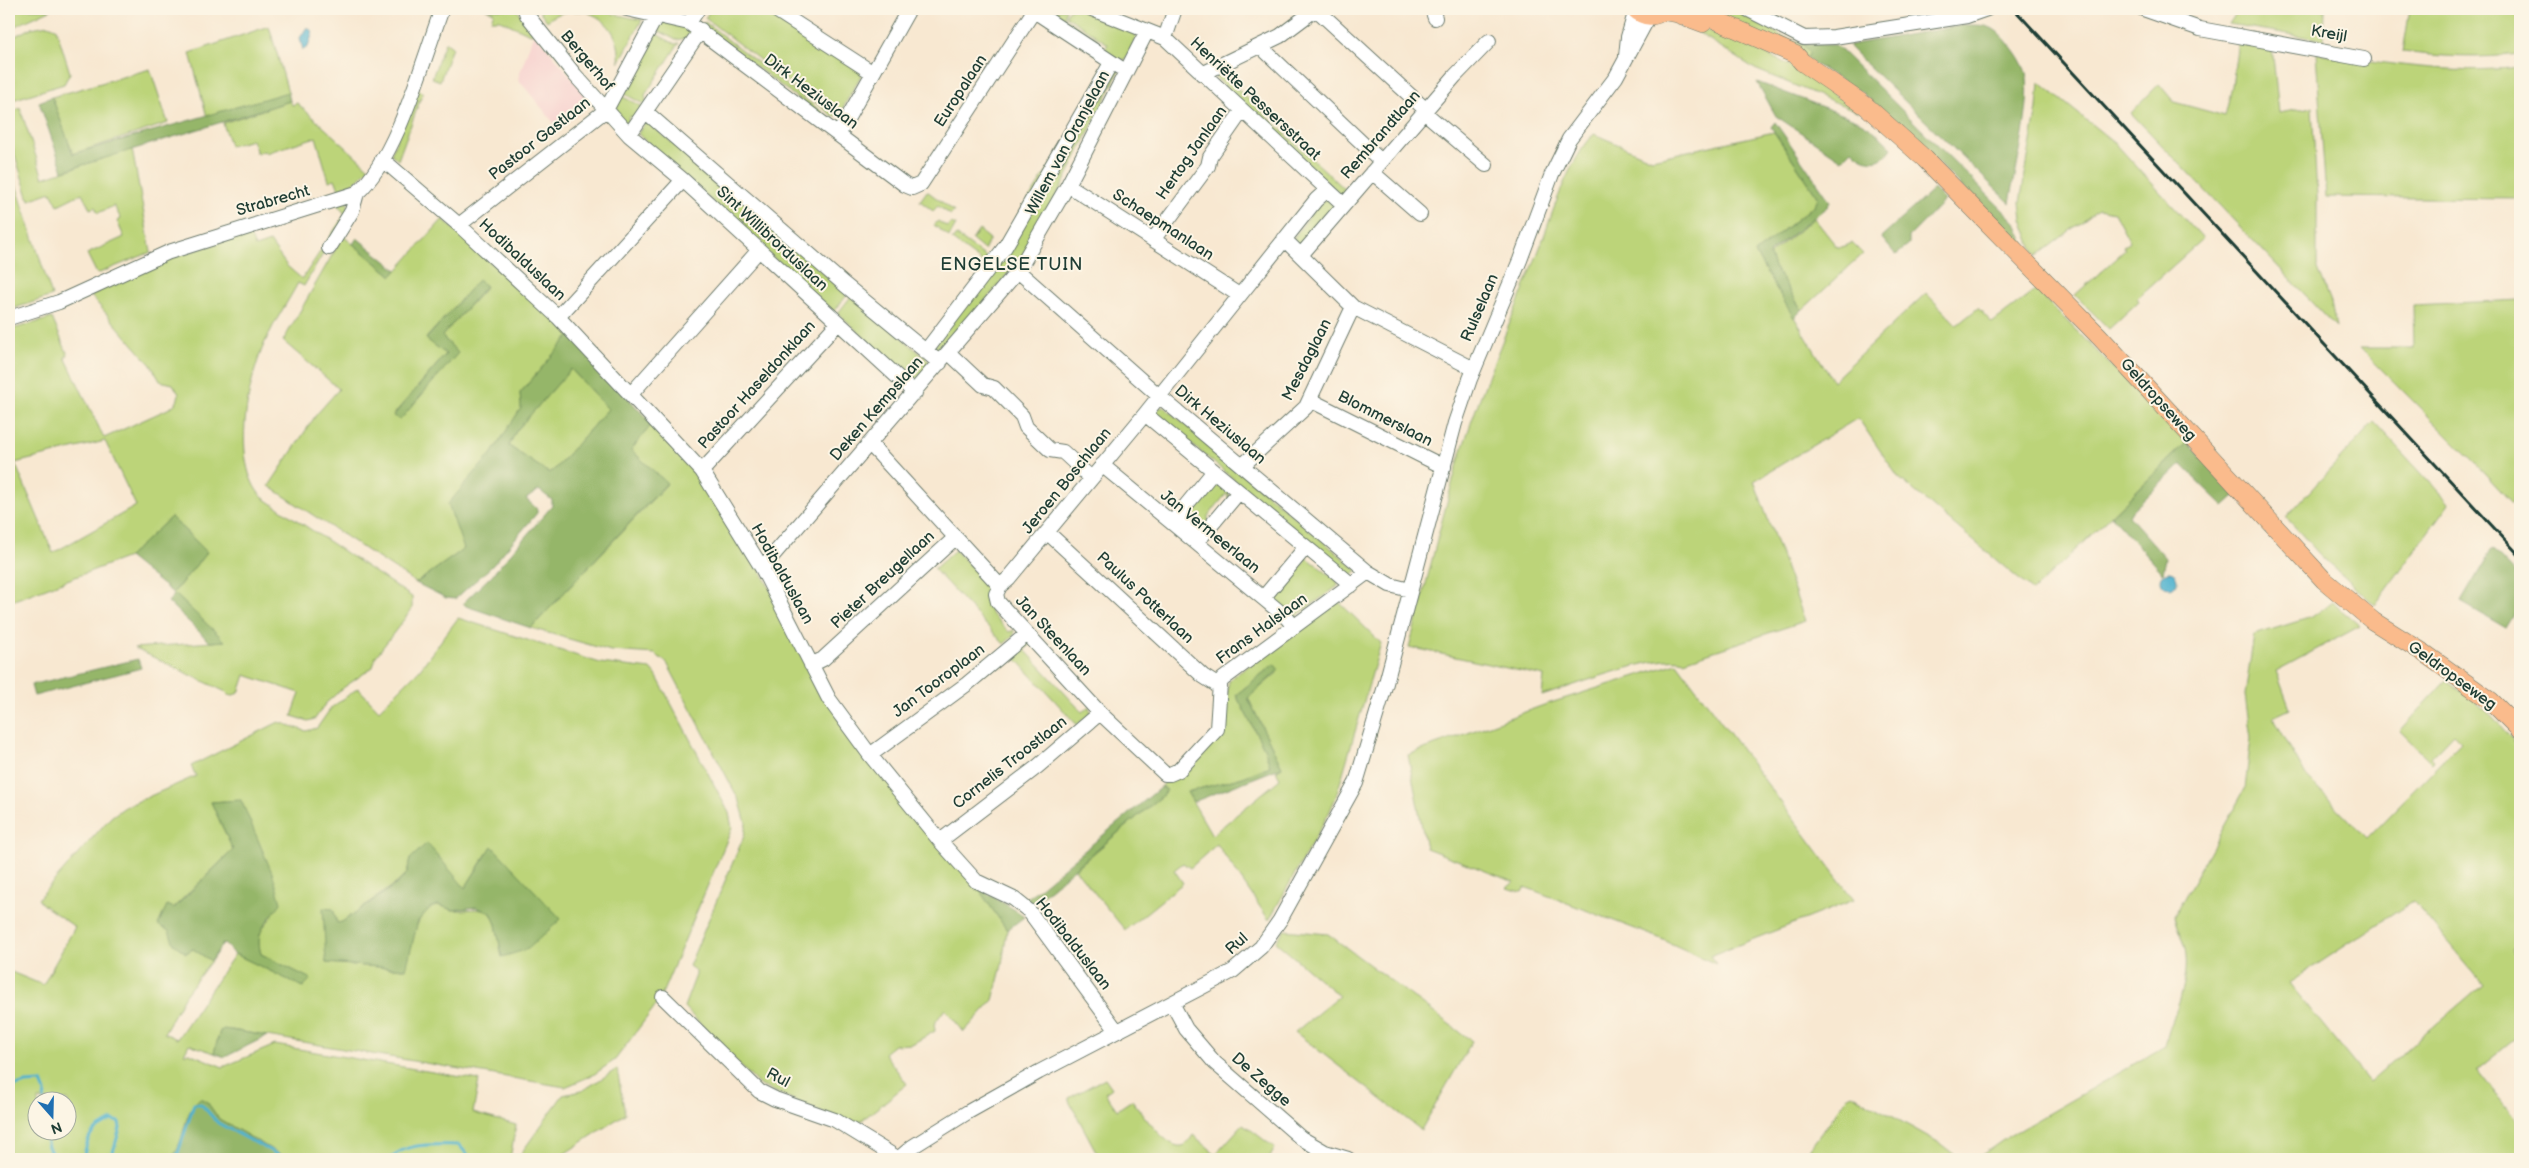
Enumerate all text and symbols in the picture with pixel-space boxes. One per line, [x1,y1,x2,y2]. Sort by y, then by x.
street label: Kreijl [2309,21,2349,47]
street label: Bergerhof [556,27,618,95]
street label: Henriëtte Pessersstraat [1186,33,1324,165]
street label: Dirk Heziuslaan [760,50,862,134]
street label: Europalaan [931,51,991,131]
street label: Willem van Oranjelaan [1022,67,1114,219]
street label: Rembrandtlaan [1337,87,1425,183]
street label: Pastoor Gastlaan [485,93,595,185]
street label: Hertog Janlaan [1153,102,1231,204]
street label: Strabrecht [234,181,312,221]
street label: Sint Willibrorduslaan [712,183,832,295]
street label: Schaepmanlaan [1109,185,1217,265]
street label: Hodibalduslaan [475,215,569,305]
district label: ENGELSE TUIN [940,254,1084,275]
street label: Rulselaan [1457,271,1503,345]
street label: Mesdaglaan [1278,316,1336,404]
street label: Pastoor Haseldonklaan [694,317,820,453]
street label: Deken Kempslaan [827,353,927,465]
street label: Geldropseweg [2116,355,2200,445]
street label: Dirk Heziuslaan [1170,381,1270,469]
street label: Blommerslaan [1334,387,1436,451]
street label: Jeroen Boschlaan [1018,424,1116,538]
street label: Jan Vermeerlaan [1156,486,1264,578]
street label: Hodibalduslaan [747,520,817,628]
street label: Pieter Breugellaan [827,527,939,633]
street label: Paulus Potterlaan [1093,548,1197,648]
street label: Frans Halslaan [1213,590,1311,668]
street label: Jan Steenlaan [1011,592,1095,680]
street label: Geldropseweg [2404,638,2500,714]
street label: Jan Tooroplaan [889,640,989,722]
street label: Cornelis Troostlaan [949,713,1071,813]
street label: Hodibalduslaan [1031,894,1115,994]
street label: Rul [1222,929,1252,959]
street label: De Zegge [1227,1049,1295,1111]
street label: Rul [763,1064,793,1092]
north arrow [28,1090,78,1140]
text: N [48,1118,64,1138]

